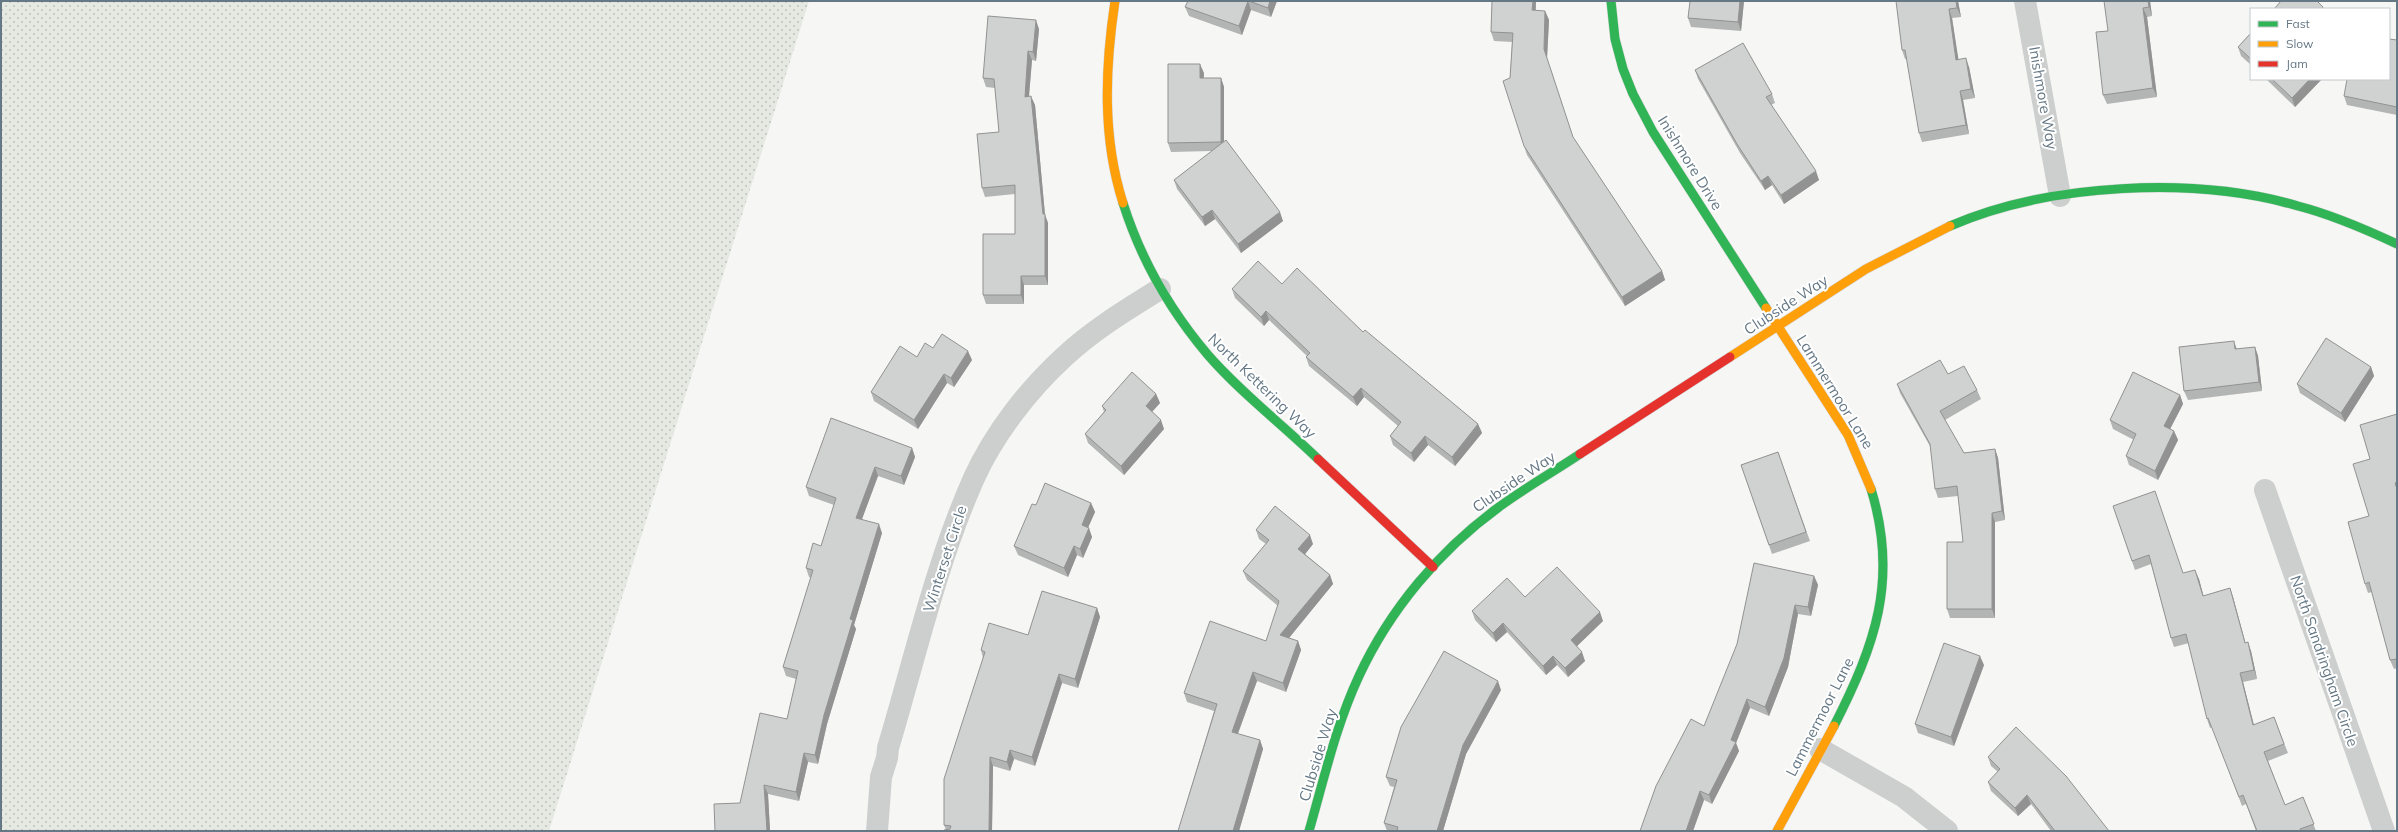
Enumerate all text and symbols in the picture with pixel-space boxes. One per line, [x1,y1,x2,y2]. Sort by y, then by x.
legend [2250,8,2390,80]
text: Fast [2286,16,2310,31]
text: Slow [2286,36,2314,51]
street label: Inishmore Way [2025,45,2062,151]
text: Jam [2286,56,2308,71]
street label: Inishmore Drive [1654,112,1727,214]
street label: Clubside Way [1740,270,1831,339]
street label: North Kettering Way [1204,329,1320,442]
street label: Lammermoor Lane [1793,331,1878,452]
street label: Clubside Way [1468,447,1559,516]
street label: Winterset Circle [918,503,971,614]
street label: North Sandringham Circle [2286,573,2363,749]
street label: Lammermoor Lane [1781,654,1858,779]
street label: Clubside Way [1294,706,1341,804]

